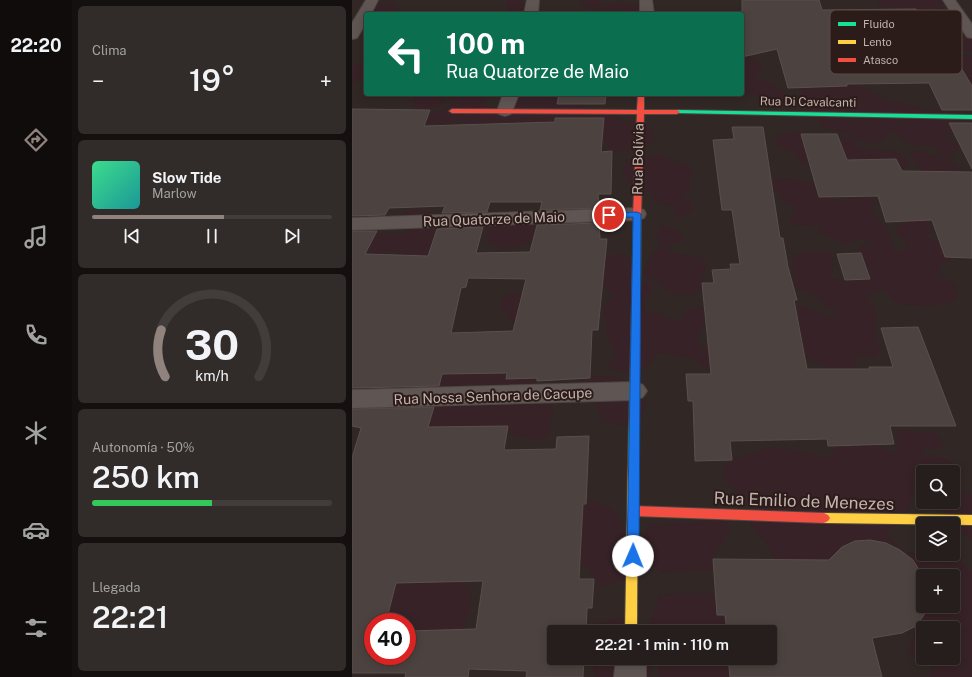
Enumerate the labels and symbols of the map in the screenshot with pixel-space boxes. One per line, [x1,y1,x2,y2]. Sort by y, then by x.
legend [830,10,962,74]
text: Fluido [863,18,895,30]
text: Lento [863,36,892,48]
text: Atasco [863,54,898,66]
street label: Rua Di Cavalcanti [760,94,856,110]
street label: Rua Bolívia [629,123,647,195]
pin [592,198,626,232]
street label: Rua Quatorze de Maio [423,209,565,229]
street label: Rua Nossa Senhora de Cacupe [393,385,593,407]
street label: Rua Emilio de Menezes [713,488,895,514]
position arrow [612,535,654,577]
speed limit sign: 40 [364,613,416,665]

